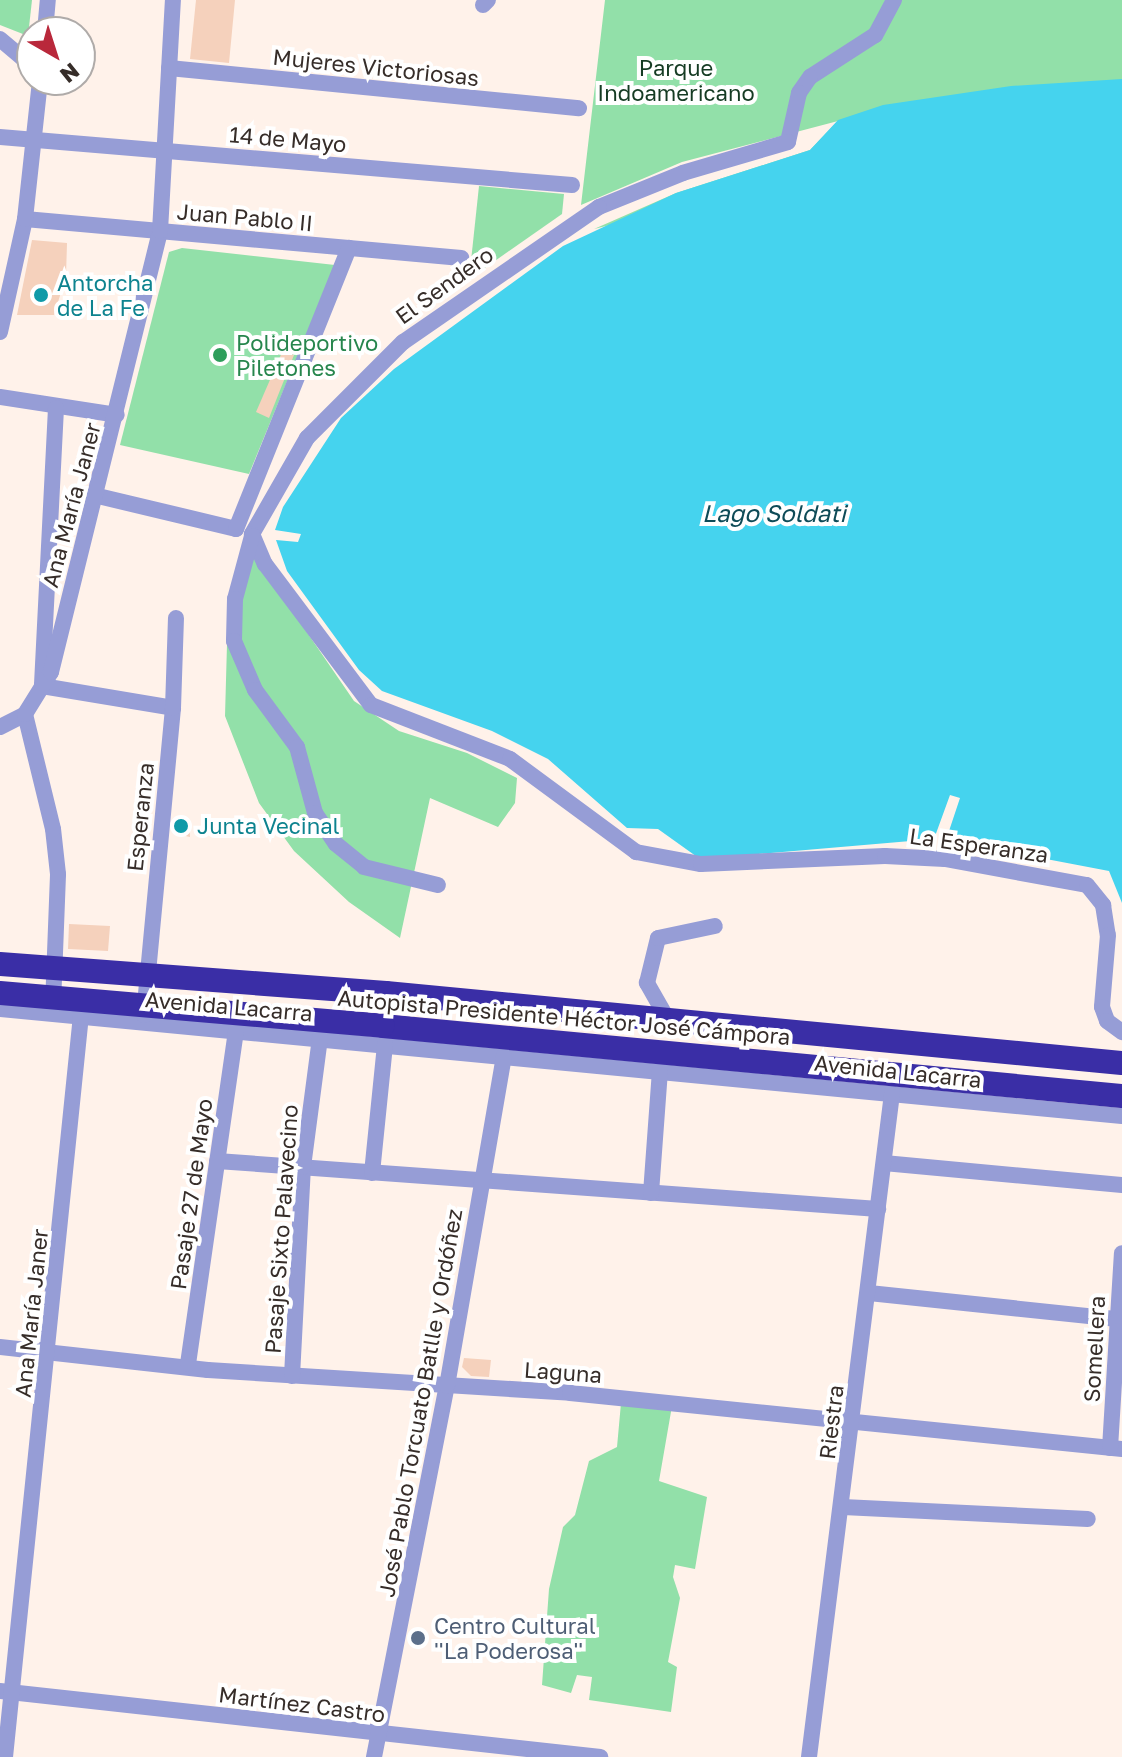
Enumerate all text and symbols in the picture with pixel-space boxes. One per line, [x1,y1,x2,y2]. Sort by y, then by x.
north arrow [16,16,96,96]
street label: Mujeres Victoriosas [272,43,480,91]
park label: Parque Indoamericano [597,54,755,106]
text: N [55,58,85,89]
street label: 14 de Mayo [228,121,348,157]
street label: Juan Pablo II [176,198,314,236]
street label: El Sendero [390,241,498,329]
place label: Antorcha de La Fe [57,269,153,320]
marker: Antorcha de La Fe [32,286,50,304]
place label: Polideportivo Piletones [236,329,378,380]
marker: Polideportivo Piletones [211,346,229,364]
street label: Ana María Janer [36,420,106,590]
water label: Lago Soldati [702,499,846,527]
street label: Esperanza [121,761,159,873]
place label: Junta Vecinal [197,813,340,839]
marker: Junta Vecinal [172,817,190,835]
street label: La Esperanza [908,822,1050,868]
street label: Autopista Presidente Héctor José Cámpora [336,984,792,1050]
street label: Avenida Lacarra [144,986,314,1026]
street label: Avenida Lacarra [813,1049,983,1093]
street label: Pasaje 27 de Mayo [165,1097,217,1291]
street label: Pasaje Sixto Palavecino [259,1103,303,1355]
street label: José Pablo Torcuato Batlle y Ordóñez [373,1207,467,1599]
street label: Ana María Janer [9,1227,53,1399]
street label: Somellera [1078,1295,1110,1403]
street label: Laguna [523,1356,603,1388]
street label: Riestra [813,1383,849,1461]
place label: Centro Cultural ''La Poderosa'' [434,1612,596,1664]
marker: Centro Cultural ''La Poderosa'' [409,1629,427,1647]
street label: Martínez Castro [217,1681,387,1727]

